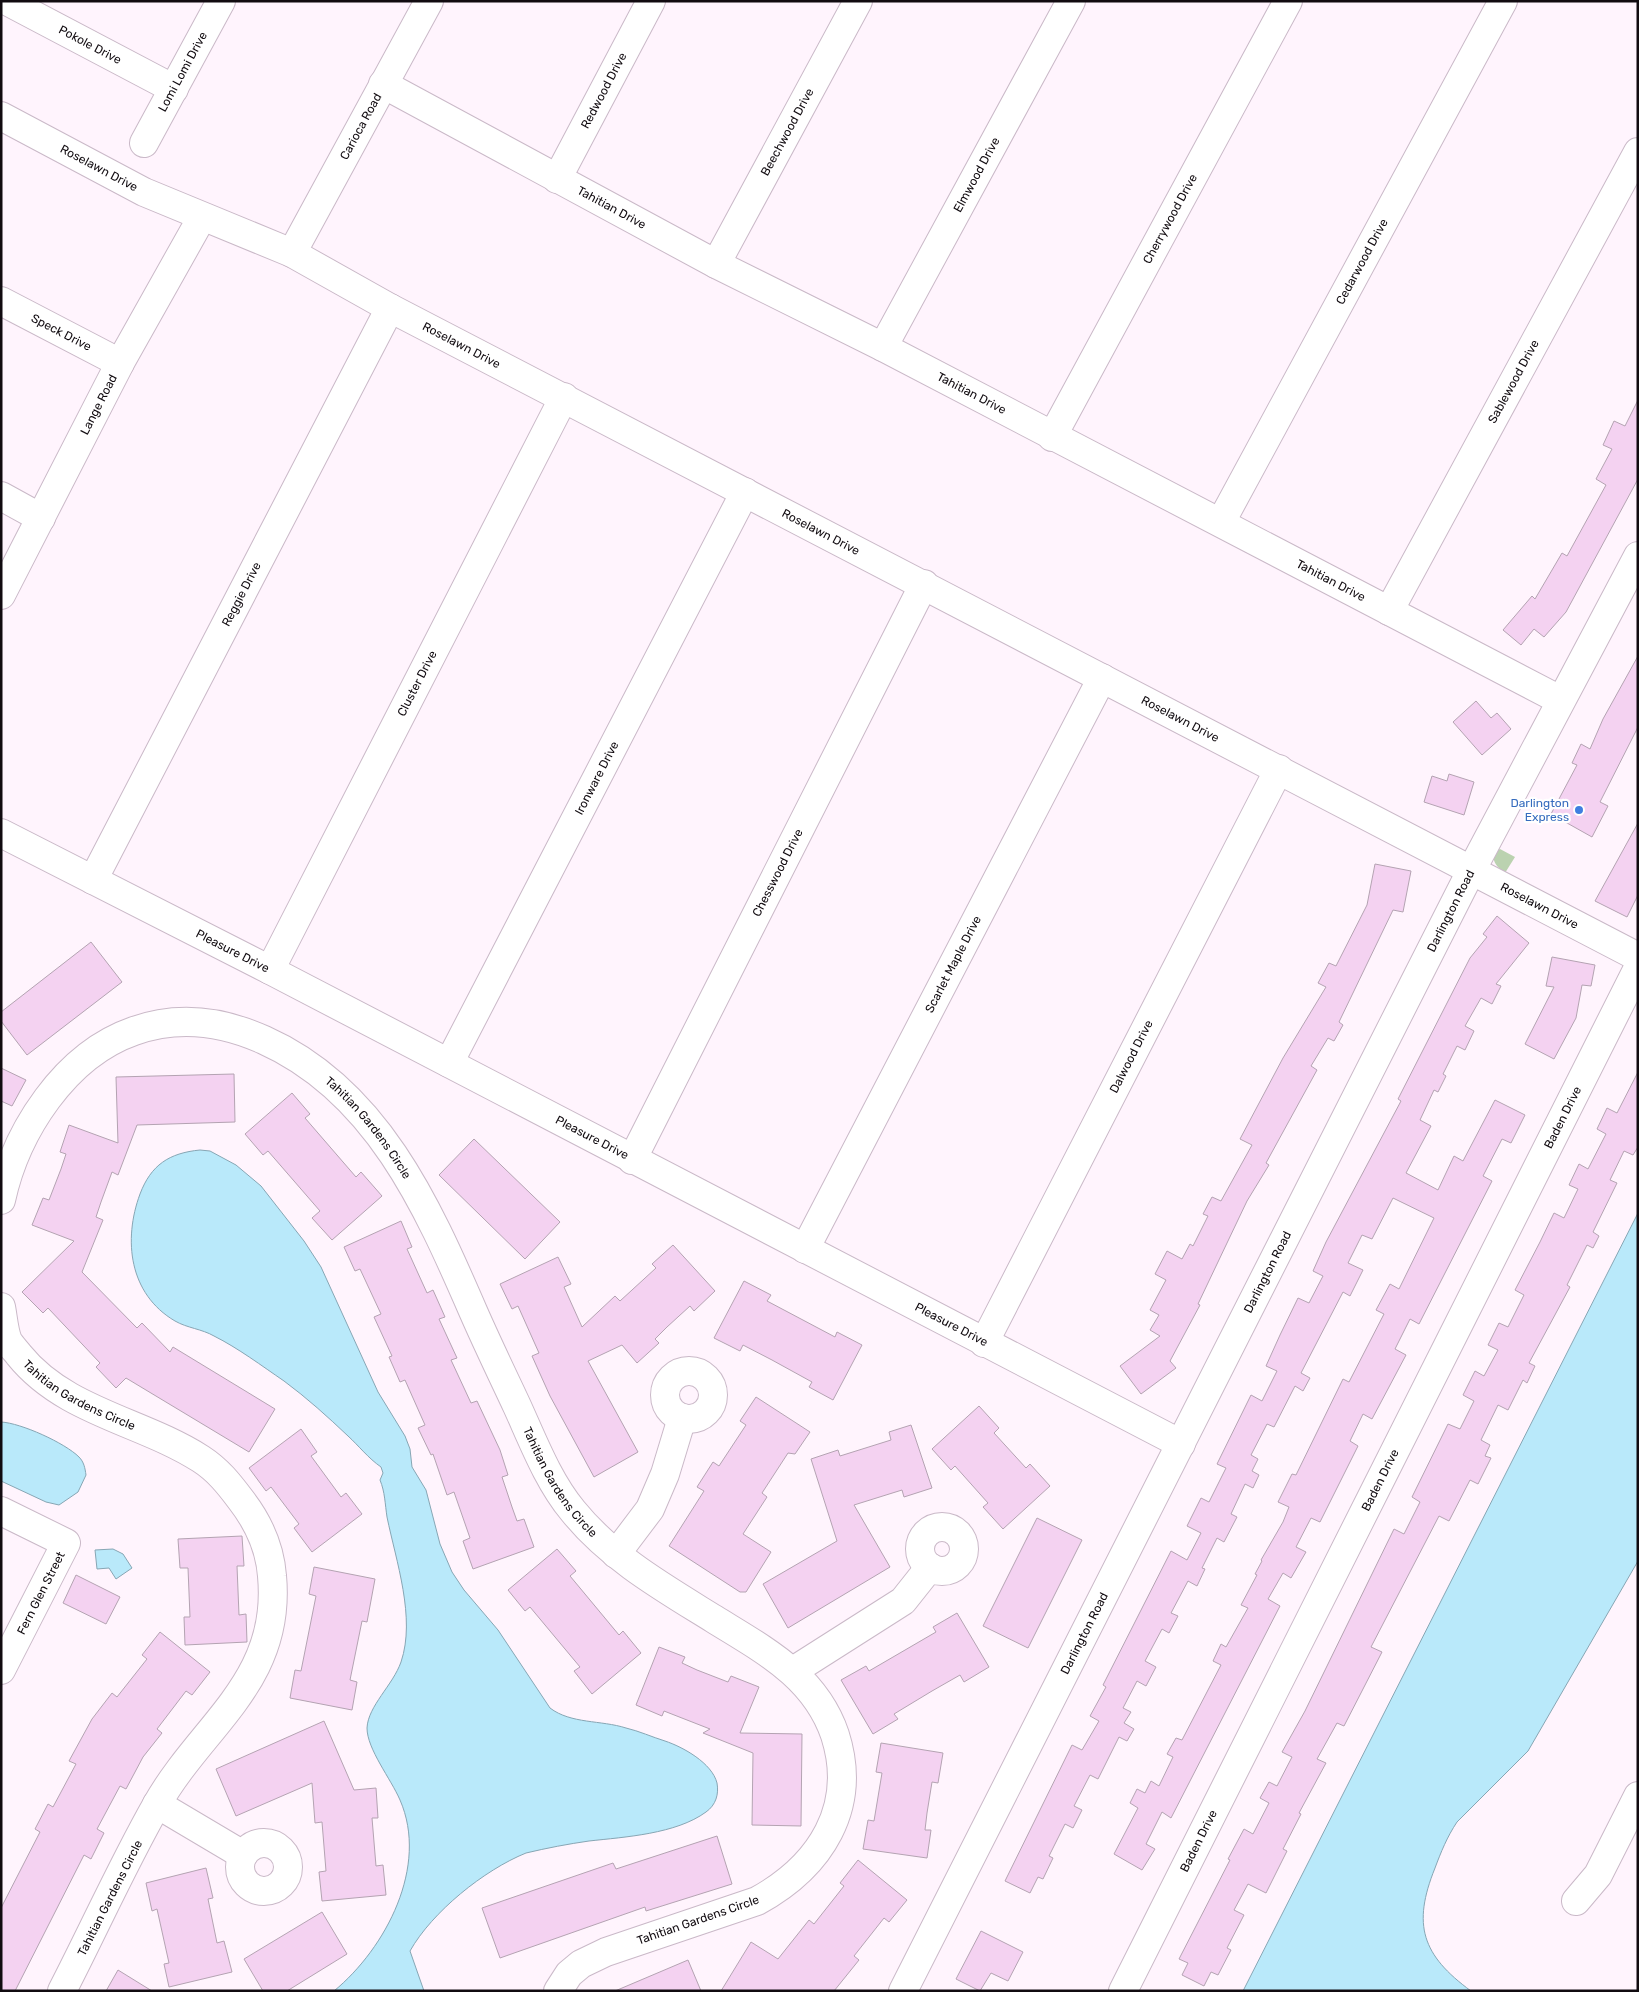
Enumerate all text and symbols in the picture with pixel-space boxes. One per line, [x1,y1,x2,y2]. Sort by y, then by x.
street label: Pokole Drive [56,23,124,67]
street label: Lomi Lomi Drive [155,29,210,114]
street label: Redwood Drive [578,50,630,131]
street label: Beechwood Drive [758,85,817,178]
street label: Carioca Road [337,91,385,162]
street label: Elmwood Drive [951,135,1003,215]
street label: Roselawn Drive [58,142,140,195]
street label: Cherrywood Drive [1140,171,1200,266]
street label: Tahitian Drive [575,183,649,232]
street label: Cedarwood Drive [1333,216,1391,307]
street label: Speck Drive [29,311,94,354]
street label: Roselawn Drive [420,319,503,371]
street label: Sablewood Drive [1485,337,1542,426]
street label: Tahitian Drive [935,369,1009,417]
street label: Lange Road [77,372,120,437]
street label: Roselawn Drive [780,506,862,558]
street label: Tahitian Drive [1294,557,1368,604]
street label: Reggie Drive [219,560,264,629]
street label: Cluster Drive [394,648,440,719]
street label: Roselawn Drive [1139,693,1222,745]
street label: Ironware Drive [572,739,622,817]
place label: Darlington Express [1510,796,1569,824]
marker: Darlington Express [1573,804,1585,816]
street label: Chesswood Drive [750,826,806,919]
street label: Darlington Road [1424,868,1477,954]
street label: Roselawn Drive [1498,880,1581,932]
street label: Scarlet Maple Drive [922,913,984,1015]
street label: Pleasure Drive [194,927,272,976]
street label: Dalwood Drive [1107,1018,1156,1095]
street label: Tahitian Gardens Circle [322,1074,414,1182]
street label: Baden Drive [1541,1084,1584,1151]
street label: Pleasure Drive [553,1113,631,1162]
street label: Darlington Road [1241,1229,1294,1315]
street label: Pleasure Drive [913,1300,991,1349]
street label: Tahitian Gardens Circle [20,1357,138,1433]
street label: Tahitian Gardens Circle [520,1425,600,1540]
street label: Baden Drive [1359,1446,1402,1513]
street label: Fern Glen Street [14,1549,68,1637]
street label: Darlington Road [1058,1590,1111,1677]
street label: Baden Drive [1177,1807,1220,1874]
street label: Tahitian Gardens Circle [75,1837,145,1958]
street label: Tahitian Gardens Circle [635,1892,761,1947]

